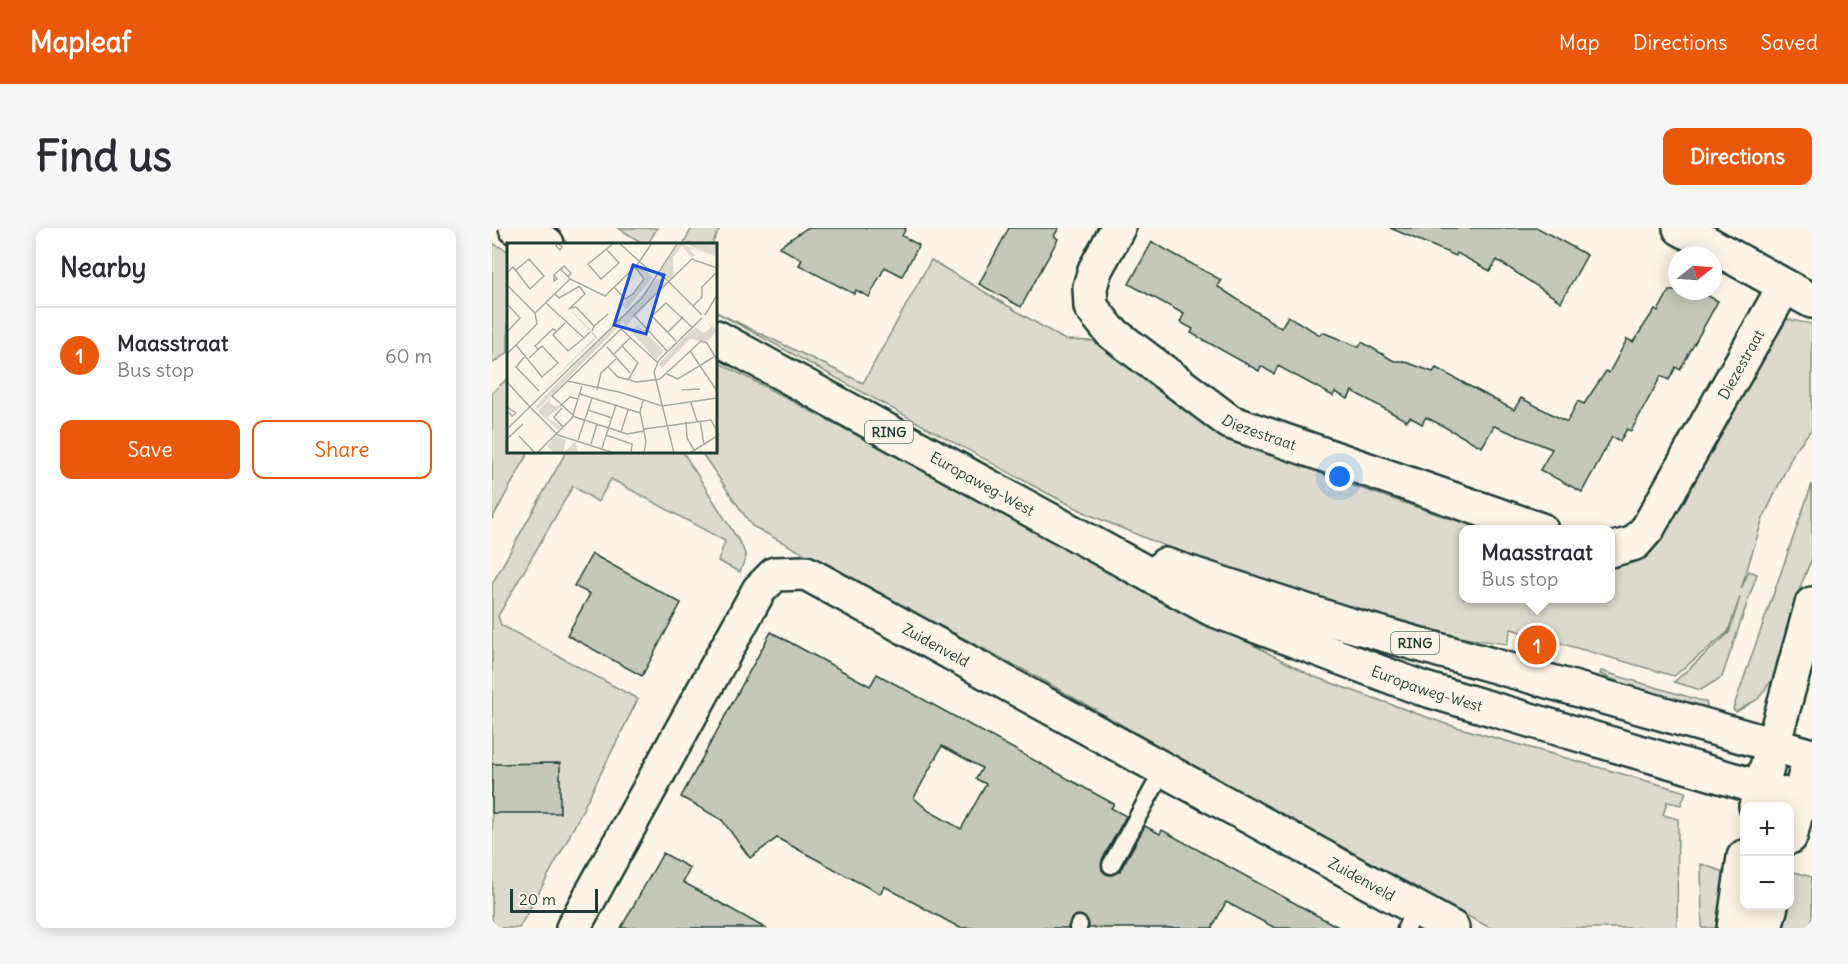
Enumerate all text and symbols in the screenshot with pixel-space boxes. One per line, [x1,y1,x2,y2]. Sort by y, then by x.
text: Mapleaf [30,24,131,60]
text: Map [1559,29,1600,56]
text: Directions [1633,29,1727,56]
text: Saved [1760,29,1818,56]
button: Directions [1663,128,1812,185]
text: Find us [36,130,172,182]
inset map [507,243,717,453]
north arrow [1668,246,1722,300]
text: Nearby [60,251,146,284]
street label: Diezestraat [1713,326,1768,402]
text: Maasstraat [117,329,228,357]
text: 1 [76,343,83,368]
text: 60 m [385,343,432,368]
text: Bus stop [117,357,194,382]
street label: Diezestraat [1218,410,1299,454]
button: Save [60,420,240,479]
button: Share [252,420,432,479]
road number: RING [865,421,913,443]
street label: Europaweg-West [927,447,1038,519]
your location [1325,462,1354,491]
popup [1459,525,1615,603]
text: Maasstraat [1481,538,1593,566]
text: Bus stop [1481,566,1558,591]
street label: Zuidenveld [899,619,973,671]
pin: 1 [1518,622,1556,668]
road number: RING [1391,632,1439,654]
street label: Europaweg-West [1369,661,1485,715]
map controls [1740,802,1794,910]
button: + [1740,802,1794,856]
street label: Zuidenveld [1325,853,1399,905]
button: − [1740,856,1794,910]
scale bar [510,886,598,914]
text: 20 m [519,889,556,909]

